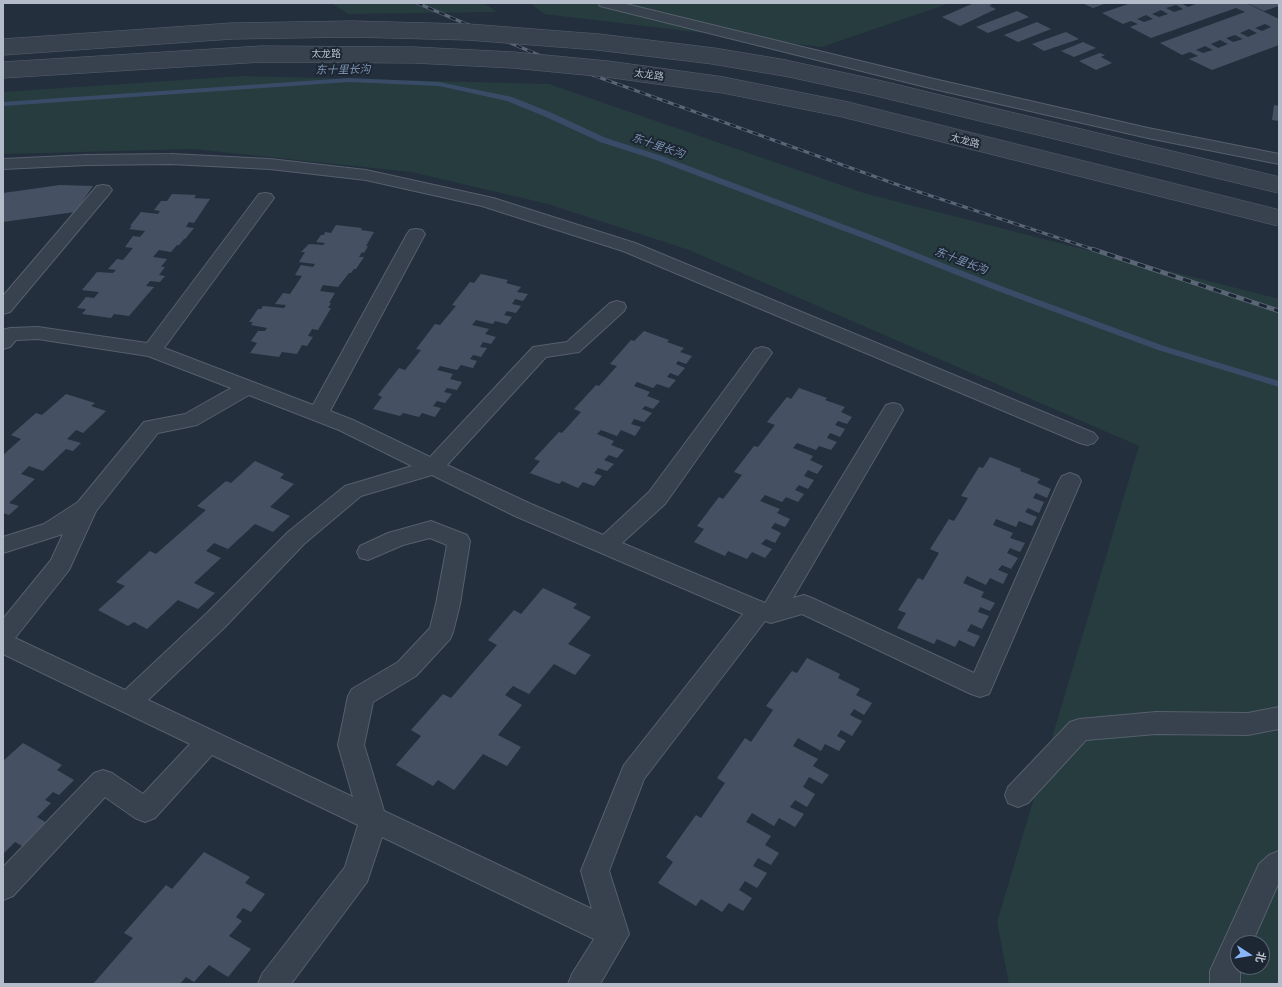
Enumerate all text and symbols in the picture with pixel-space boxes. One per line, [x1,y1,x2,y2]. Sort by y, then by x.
street label: 太龙路 [311,48,341,60]
water label: 东十里长沟 [315,63,371,77]
street label: 太龙路 [633,67,665,83]
water label: 东十里长沟 [630,131,686,161]
street label: 太龙路 [949,132,981,150]
water label: 东十里长沟 [933,245,989,277]
north arrow [1230,935,1270,975]
text: 北 [1254,951,1268,964]

